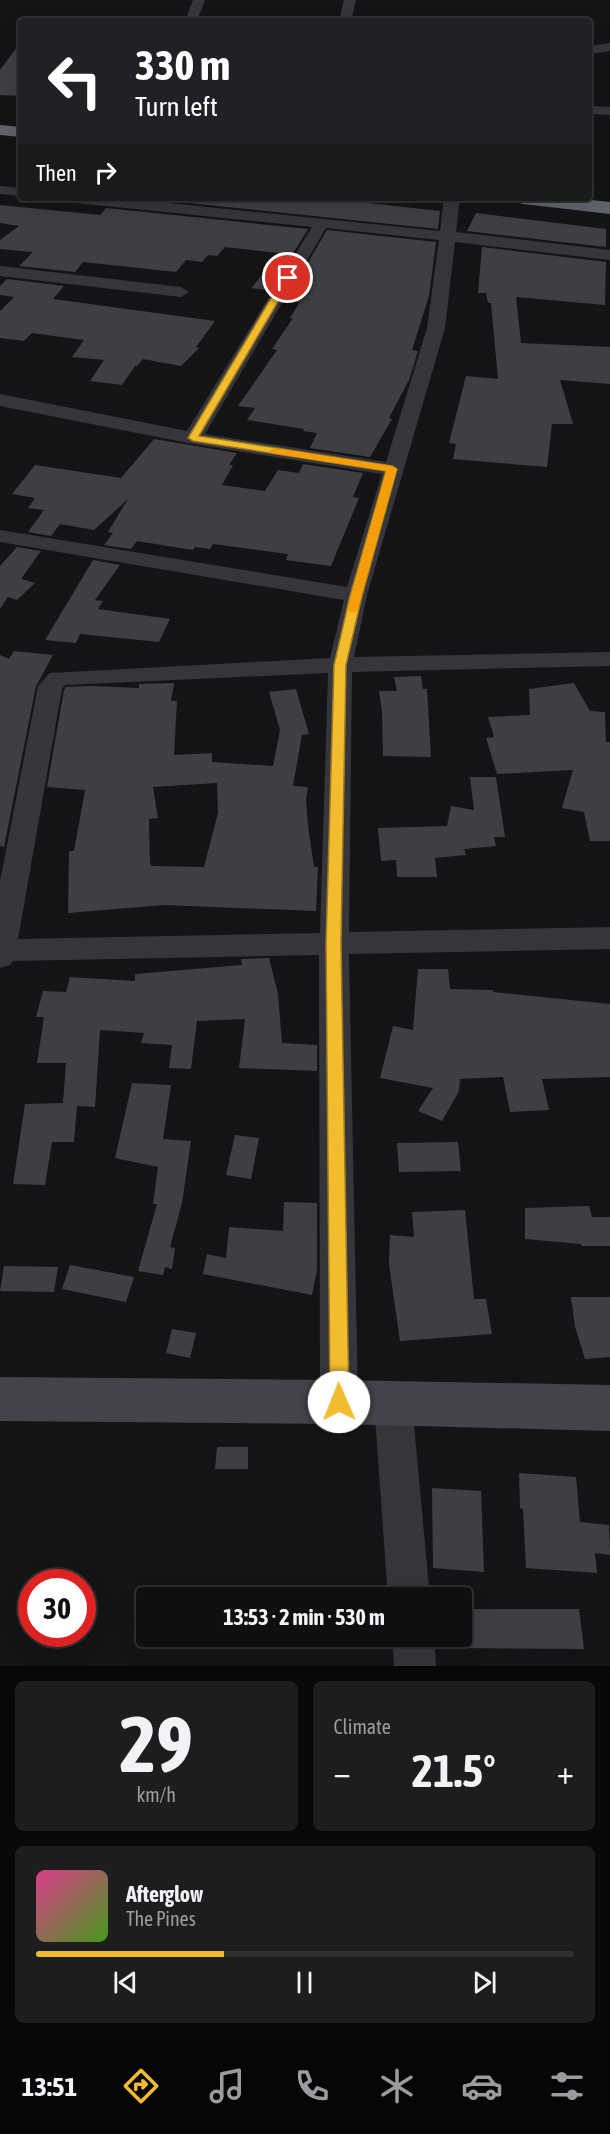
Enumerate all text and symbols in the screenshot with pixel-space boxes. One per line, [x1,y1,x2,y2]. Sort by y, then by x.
text: 330 m [135,41,230,89]
icon: left [36,42,114,120]
text: Turn left [135,91,218,122]
icon: right [89,156,122,189]
text: Then [36,160,77,186]
pin [262,252,313,303]
icon: arrive [271,261,304,294]
position arrow [307,1370,371,1434]
speed limit sign: 30 [18,1569,96,1647]
text: 13:53 · 2 min · 530 m [223,1604,385,1630]
text: 29 [120,1699,193,1789]
text: Climate [334,1715,391,1738]
text: 21.5° [412,1745,496,1797]
text: − [334,1753,351,1791]
text: + [557,1753,574,1791]
text: km/h [136,1783,176,1806]
text: Afterglow [126,1881,203,1907]
text: The Pines [126,1907,196,1930]
icon: previous [109,1966,142,1999]
icon: pause [288,1966,321,1999]
icon: next [468,1966,501,1999]
icon: directions [120,2065,162,2107]
icon: music [206,2065,248,2107]
icon: phone [291,2065,333,2107]
icon: climate [376,2065,418,2107]
icon: car [461,2065,503,2107]
icon: filters [546,2065,588,2107]
text: 13:51 [22,2071,77,2102]

